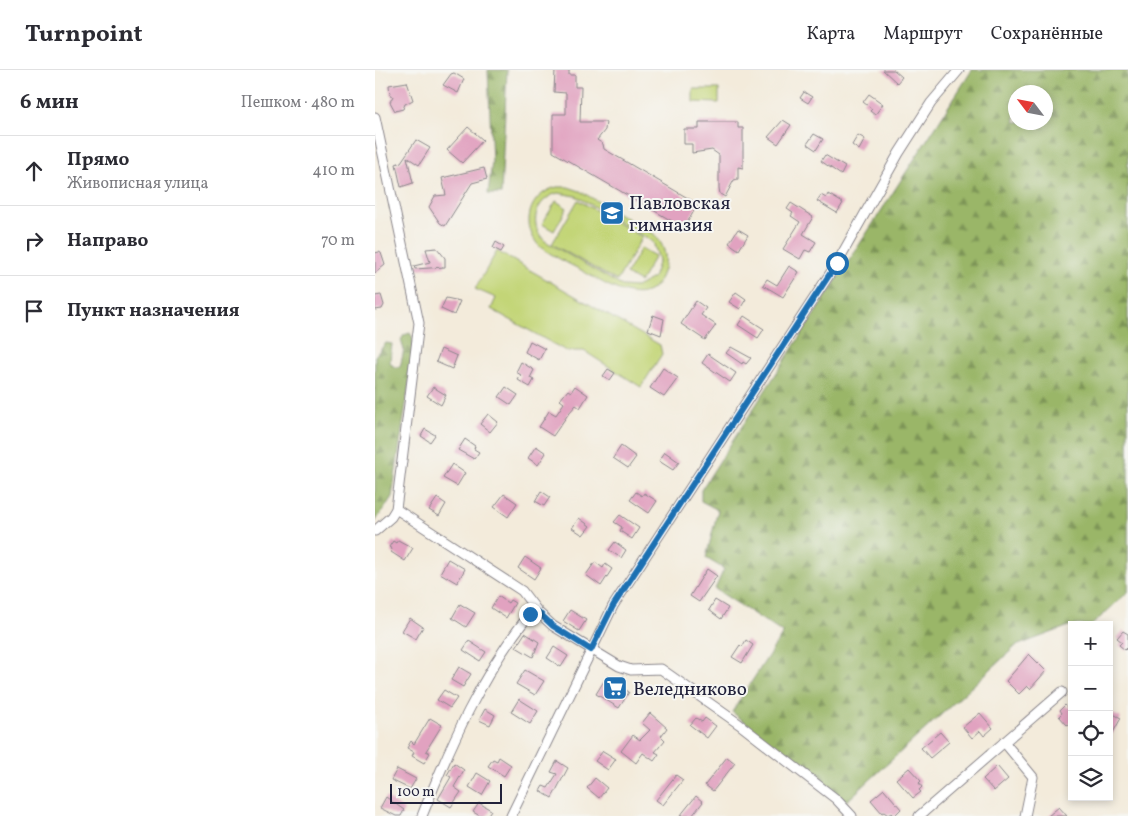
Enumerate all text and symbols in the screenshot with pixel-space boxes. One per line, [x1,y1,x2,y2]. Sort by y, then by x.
text: Turnpoint [25,18,143,52]
text: Карта [806,22,855,47]
text: Маршрут [883,22,963,47]
text: Сохранённые [991,22,1103,47]
north arrow [1008,85,1053,130]
text: 6 мин [20,88,79,117]
text: Пешком · 480 m [241,92,355,114]
text: Прямо [67,147,129,173]
icon: ahead [20,157,48,185]
text: 410 m [312,160,355,182]
text: Живописная улица [67,173,208,195]
place label: Павловская гимназия [629,191,730,239]
school or university icon: Павловская гимназия [599,200,625,226]
icon: right [20,227,48,255]
text: Направо [67,228,149,254]
text: 70 m [321,230,355,252]
route start [826,252,849,275]
icon: arrive [20,297,48,325]
text: Пункт назначения [67,298,240,324]
route end [519,603,542,626]
map controls [1068,621,1113,801]
button: + [1068,621,1113,666]
button: − [1068,666,1113,711]
supermarket icon: Веледниково [602,675,628,701]
place label: Веледниково [633,677,747,703]
button: locate [1068,711,1113,756]
button: layers [1068,756,1113,801]
scale bar [390,781,503,804]
text: 100 m [397,783,435,802]

